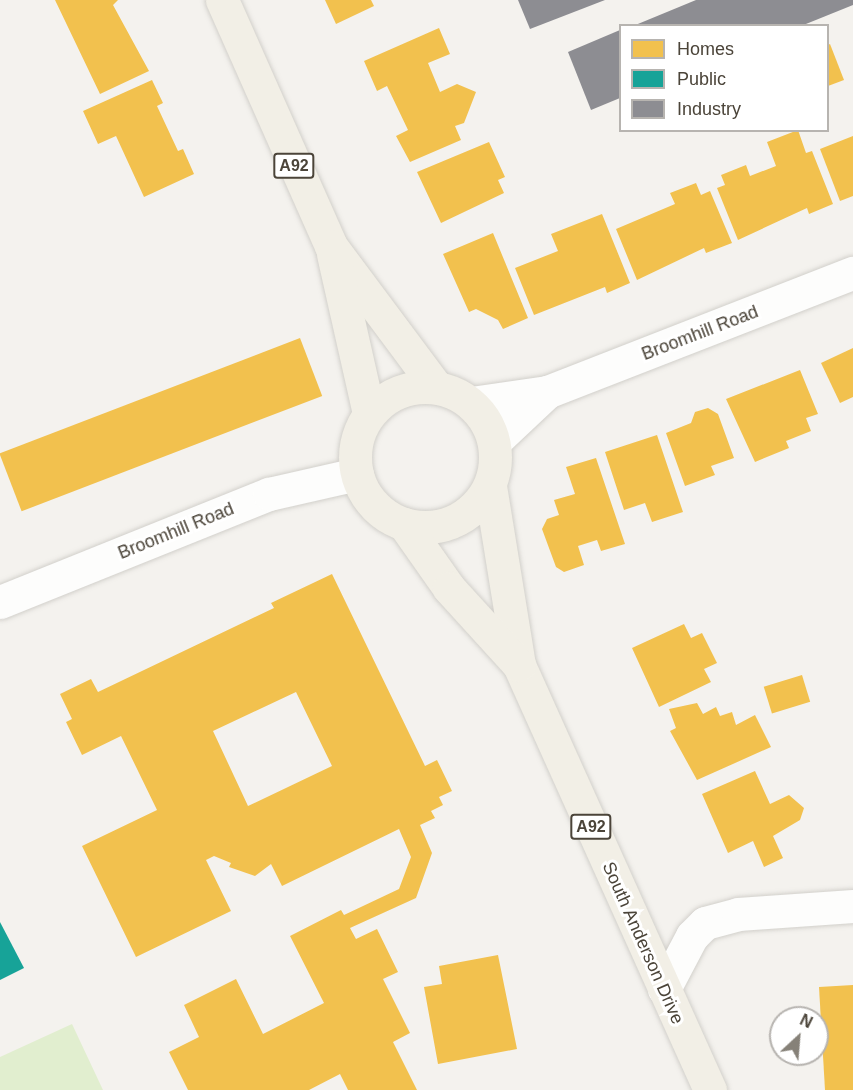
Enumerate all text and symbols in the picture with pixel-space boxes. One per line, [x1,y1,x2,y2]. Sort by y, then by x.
legend [619,24,829,132]
text: Homes [677,39,734,59]
text: Public [677,69,726,89]
text: Industry [677,99,741,119]
road number: A92 [273,153,315,179]
street label: Broomhill Road [639,301,761,365]
street label: Broomhill Road [115,498,237,564]
road number: A92 [570,814,612,840]
street label: South Anderson Drive [597,858,689,1028]
north arrow [769,1006,829,1066]
text: N [797,1011,815,1031]

